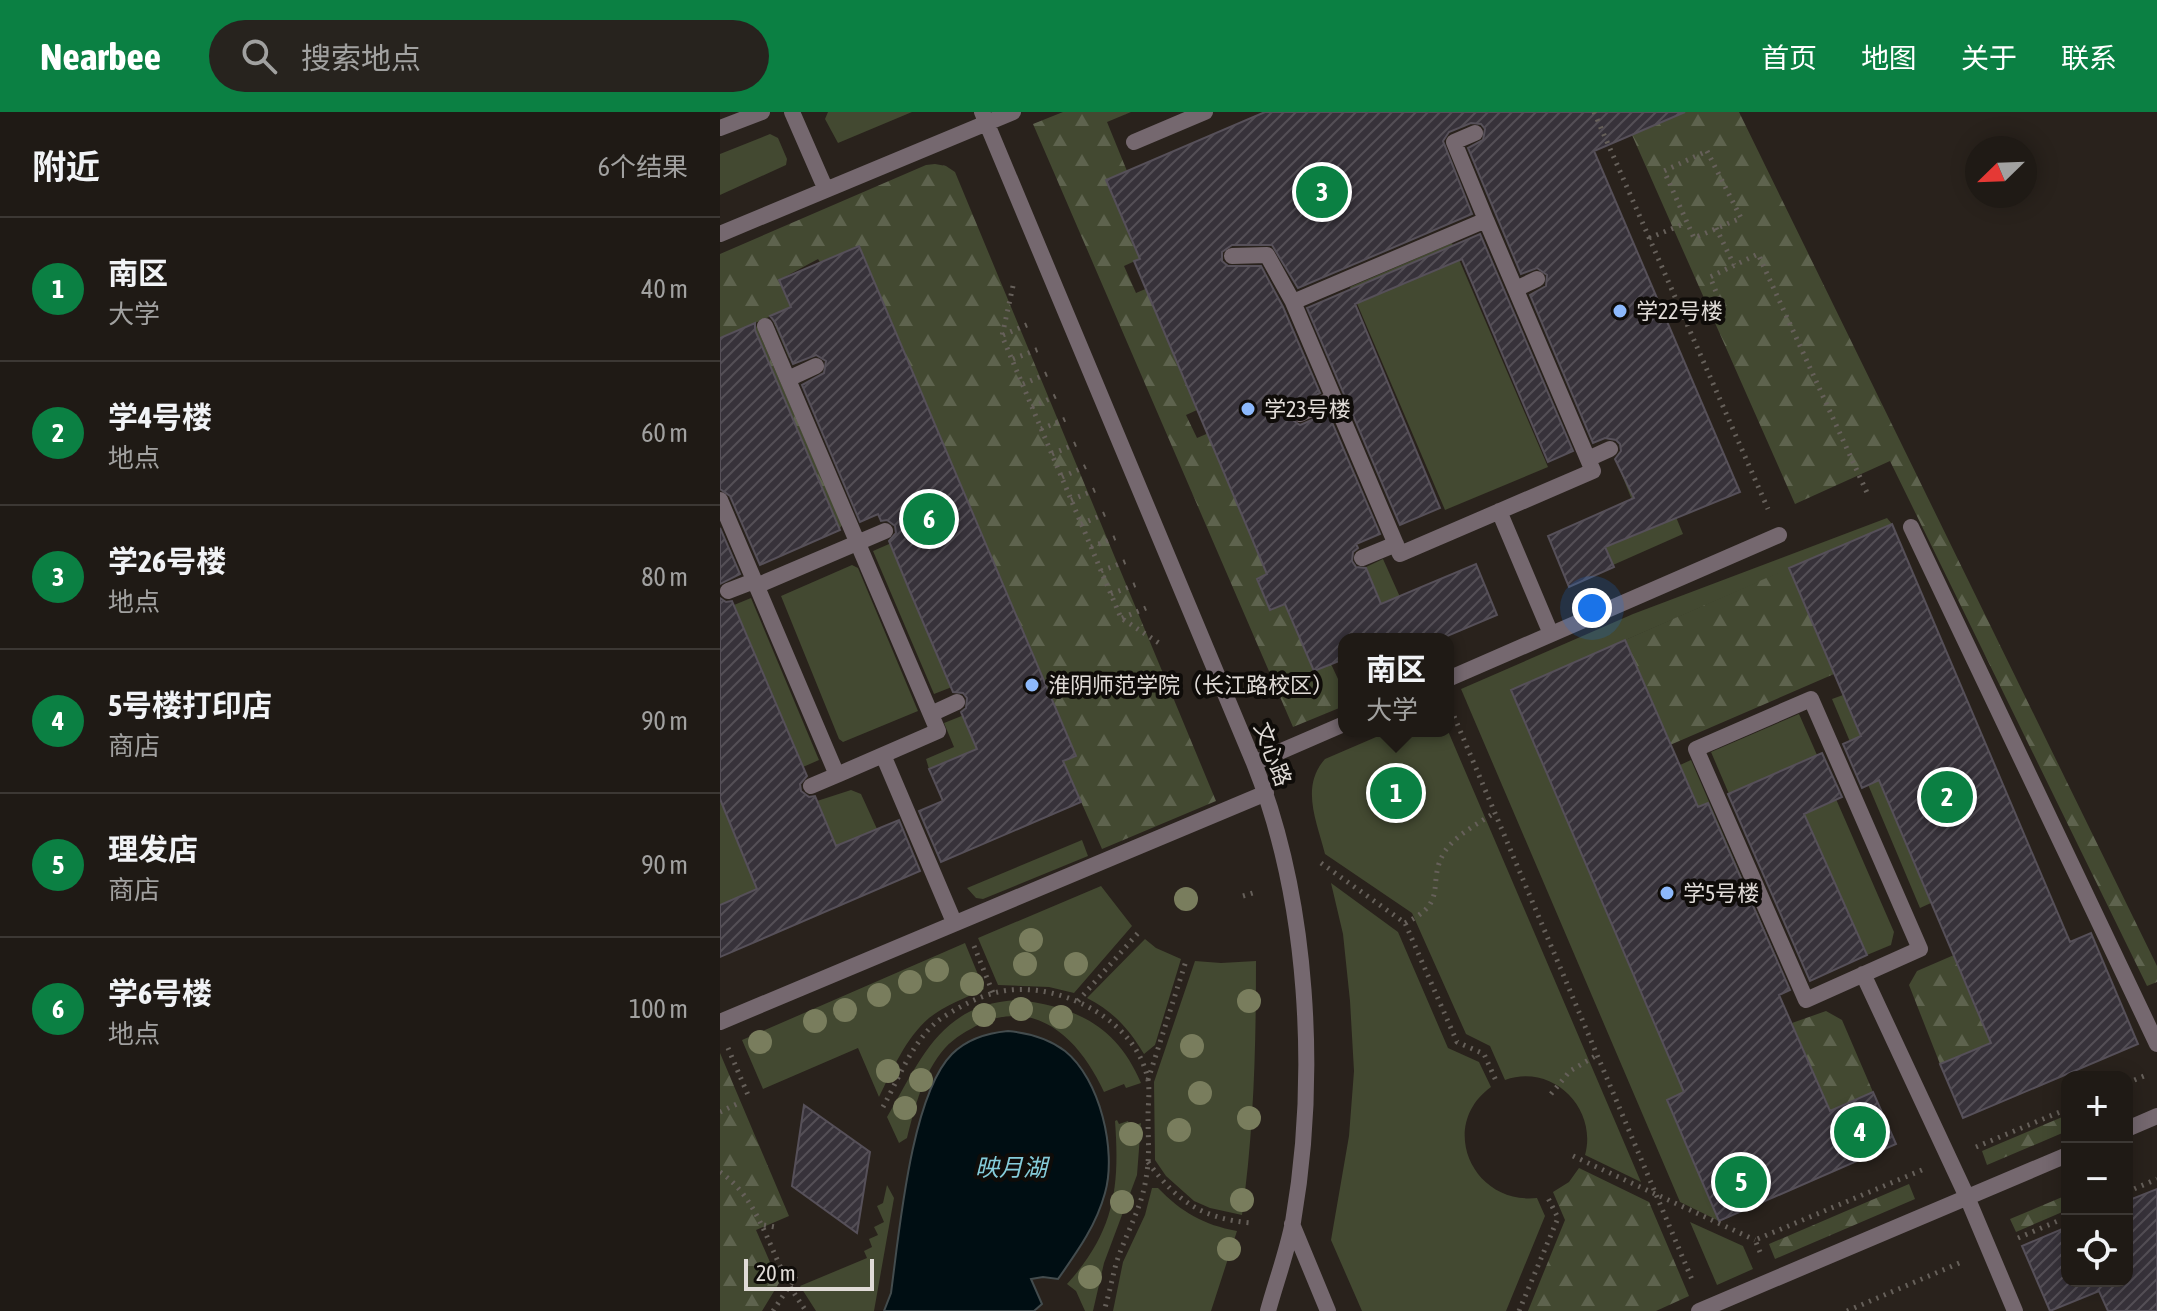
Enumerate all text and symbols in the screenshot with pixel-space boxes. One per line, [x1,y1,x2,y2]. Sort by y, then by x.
search box [209,20,769,92]
icon: search [237,34,281,78]
text: Nearbee [40,35,161,78]
text: 搜索地点 [301,41,421,75]
text: 首页 [1761,42,1817,74]
text: 地图 [1861,42,1917,74]
text: 关于 [1961,42,2017,74]
text: 联系 [2061,42,2117,74]
north arrow [1965,136,2037,208]
text: 附近 [32,147,100,186]
text: 6个结果 [598,152,688,182]
pin: 3 [1296,162,1348,222]
text: 南区 [108,256,168,290]
text: 1 [52,274,64,304]
text: 40 m [641,274,688,304]
place label: 学22号楼 [1636,298,1723,324]
text: 大学 [108,299,160,329]
marker: 学22号楼 [1611,302,1629,320]
place label: 学23号楼 [1264,396,1351,422]
text: 学4号楼 [108,400,212,434]
marker: 学23号楼 [1239,400,1257,418]
text: 2 [52,418,64,448]
text: 60 m [641,418,688,448]
text: 地点 [108,443,160,473]
pin: 6 [903,489,955,549]
text: 学26号楼 [108,544,226,578]
text: 3 [52,562,64,592]
text: 80 m [641,562,688,592]
text: 地点 [108,587,160,617]
your location [1572,588,1612,628]
popup [1338,633,1454,737]
text: 南区 [1366,652,1426,686]
place label: 淮阴师范学院（长江路校区） [1048,672,1334,698]
marker: 淮阴师范学院（长江路校区） [1023,676,1041,694]
text: 5号楼打印店 [108,688,272,722]
text: 大学 [1366,695,1418,725]
text: 4 [52,706,64,736]
text: 90 m [641,706,688,736]
street label: 文心路 [1249,719,1297,789]
text: 商店 [108,731,160,761]
pin: 1 [1370,763,1422,823]
pin: 2 [1921,767,1973,827]
text: 理发店 [108,832,198,866]
text: 5 [52,850,64,880]
text: 90 m [641,850,688,880]
text: 商店 [108,875,160,905]
place label: 学5号楼 [1683,880,1759,906]
marker: 学5号楼 [1658,884,1676,902]
text: 学6号楼 [108,976,212,1010]
text: 6 [52,994,64,1024]
text: 100 m [629,994,688,1024]
text: 地点 [108,1019,160,1049]
map controls [2061,1071,2133,1287]
button: + [2061,1071,2133,1143]
pin: 4 [1834,1102,1886,1162]
button: − [2061,1143,2133,1215]
pin: 5 [1715,1152,1767,1212]
water label: 映月湖 [975,1154,1051,1181]
button: locate [2061,1215,2133,1287]
scale bar [744,1255,874,1291]
text: 20 m [756,1260,796,1286]

